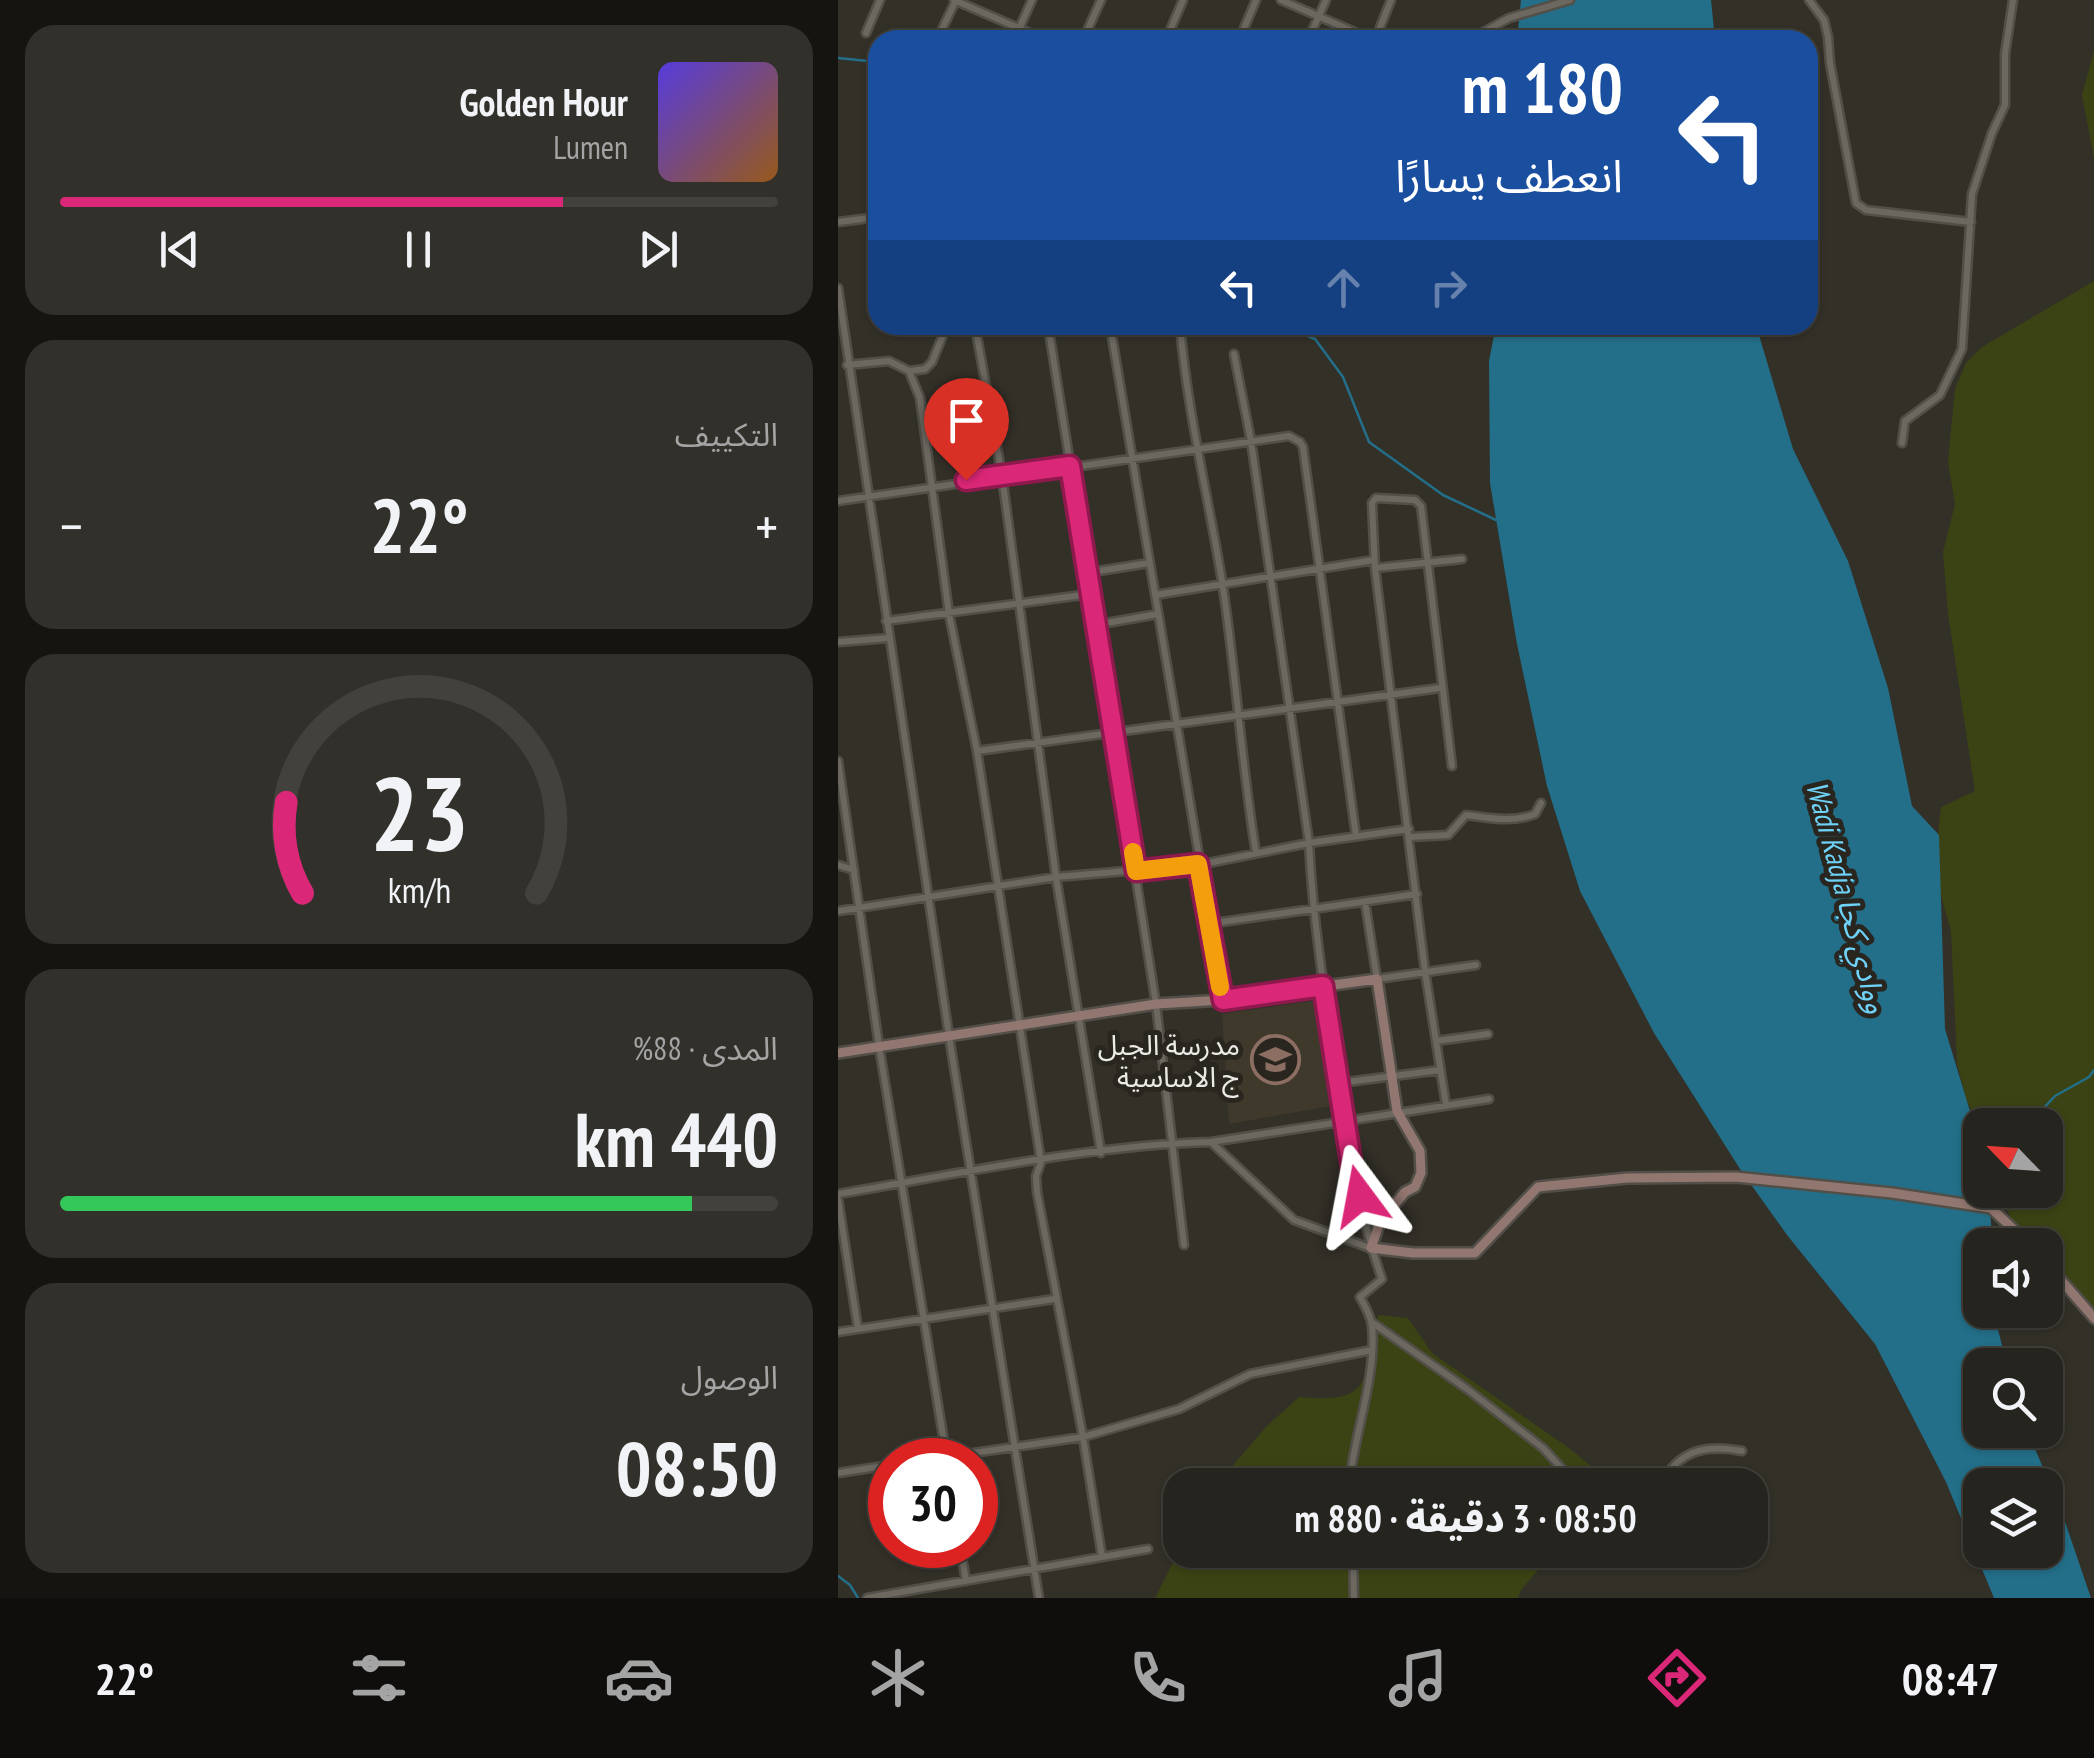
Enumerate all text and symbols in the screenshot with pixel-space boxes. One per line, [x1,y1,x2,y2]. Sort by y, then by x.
text: 180 m [1462,42,1623,132]
icon: left [1658,70,1788,200]
text: Golden Hour [460,77,628,126]
text: Lumen [553,126,628,168]
text: انعطف يسارًا [1395,146,1623,204]
icon: previous [152,222,207,277]
icon: pause [391,222,446,277]
icon: next [631,222,686,277]
icon: left [1211,260,1266,315]
icon: ahead [1316,260,1371,315]
icon: right [1421,260,1476,315]
pin [924,378,1009,481]
icon: arrive [939,393,994,448]
text: التكييف [675,413,778,455]
text: 22° [369,477,469,574]
text: − [60,490,83,561]
text: + [755,490,778,561]
text: 23 [369,745,469,880]
water label: Wadi Kadja ووادي كجا [1793,777,1898,1019]
text: km/h [387,867,451,913]
place label: مدرسة الجبل ج الاساسية [1098,1026,1240,1098]
text: المدى · 88% [633,1027,778,1069]
school or university icon: مدرسة الجبل ج الاساسية [1249,1034,1301,1086]
text: 440 km [574,1091,778,1188]
north arrow [1963,1108,2063,1208]
map controls [1963,1108,2063,1568]
position arrow [1308,1144,1412,1248]
button: sound [1963,1228,2063,1328]
button: search [1963,1348,2063,1448]
text: الوصول [681,1356,778,1398]
text: 08:50 [616,1420,778,1517]
speed limit sign: 30 [868,1438,998,1568]
button: layers [1963,1468,2063,1568]
text: 08:50 · 3 دقيقة · 880 m [1294,1493,1637,1542]
icon: filters [344,1643,414,1713]
icon: car [604,1643,674,1713]
icon: climate [863,1643,933,1713]
icon: phone [1123,1643,1193,1713]
icon: music [1383,1643,1453,1713]
icon: directions [1642,1643,1712,1713]
text: 22° [95,1649,154,1707]
text: 08:47 [1902,1649,1999,1707]

